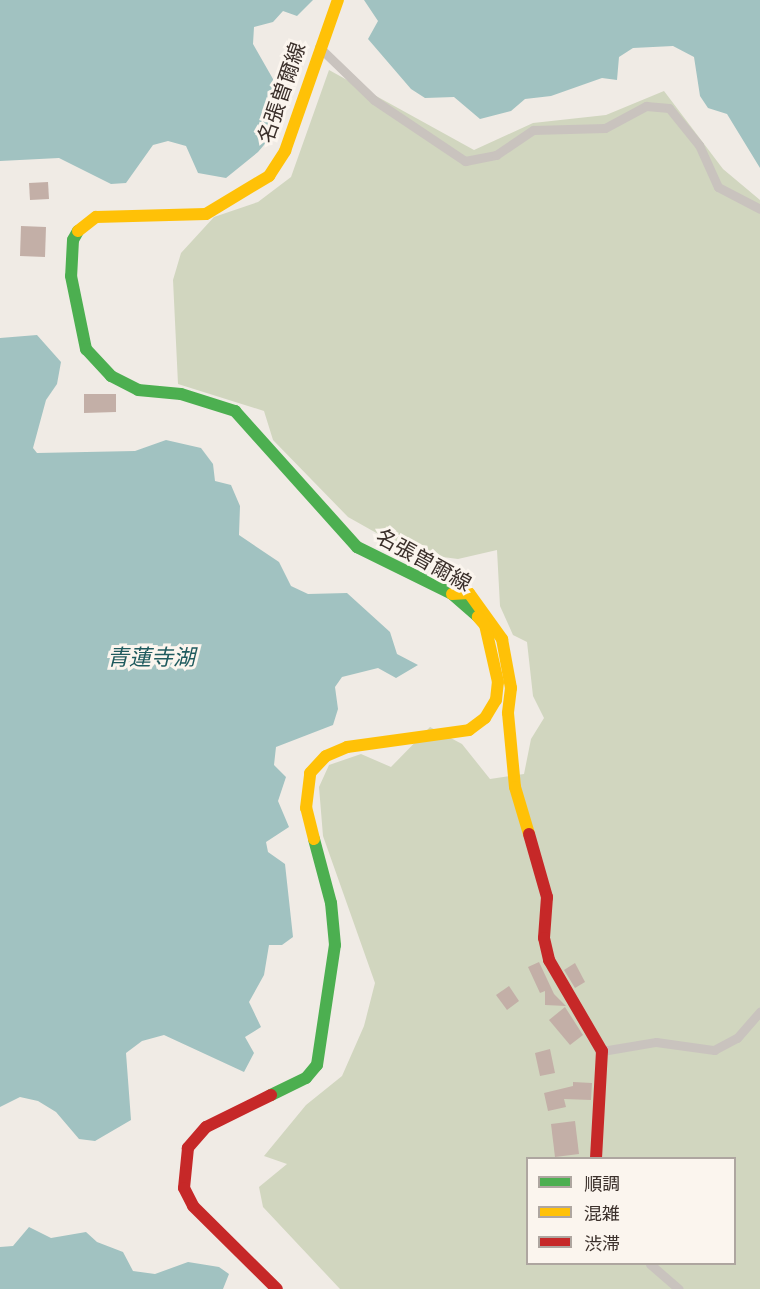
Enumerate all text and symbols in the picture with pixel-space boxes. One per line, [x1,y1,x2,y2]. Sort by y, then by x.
street label: 名張曽爾線 [254,39,312,147]
street label: 名張曽爾線 [371,525,475,597]
water label: 青蓮寺湖 [107,646,195,672]
legend [526,1157,736,1265]
text: 順調 [584,1173,620,1195]
text: 混雑 [584,1203,620,1225]
text: 渋滞 [584,1233,620,1255]

